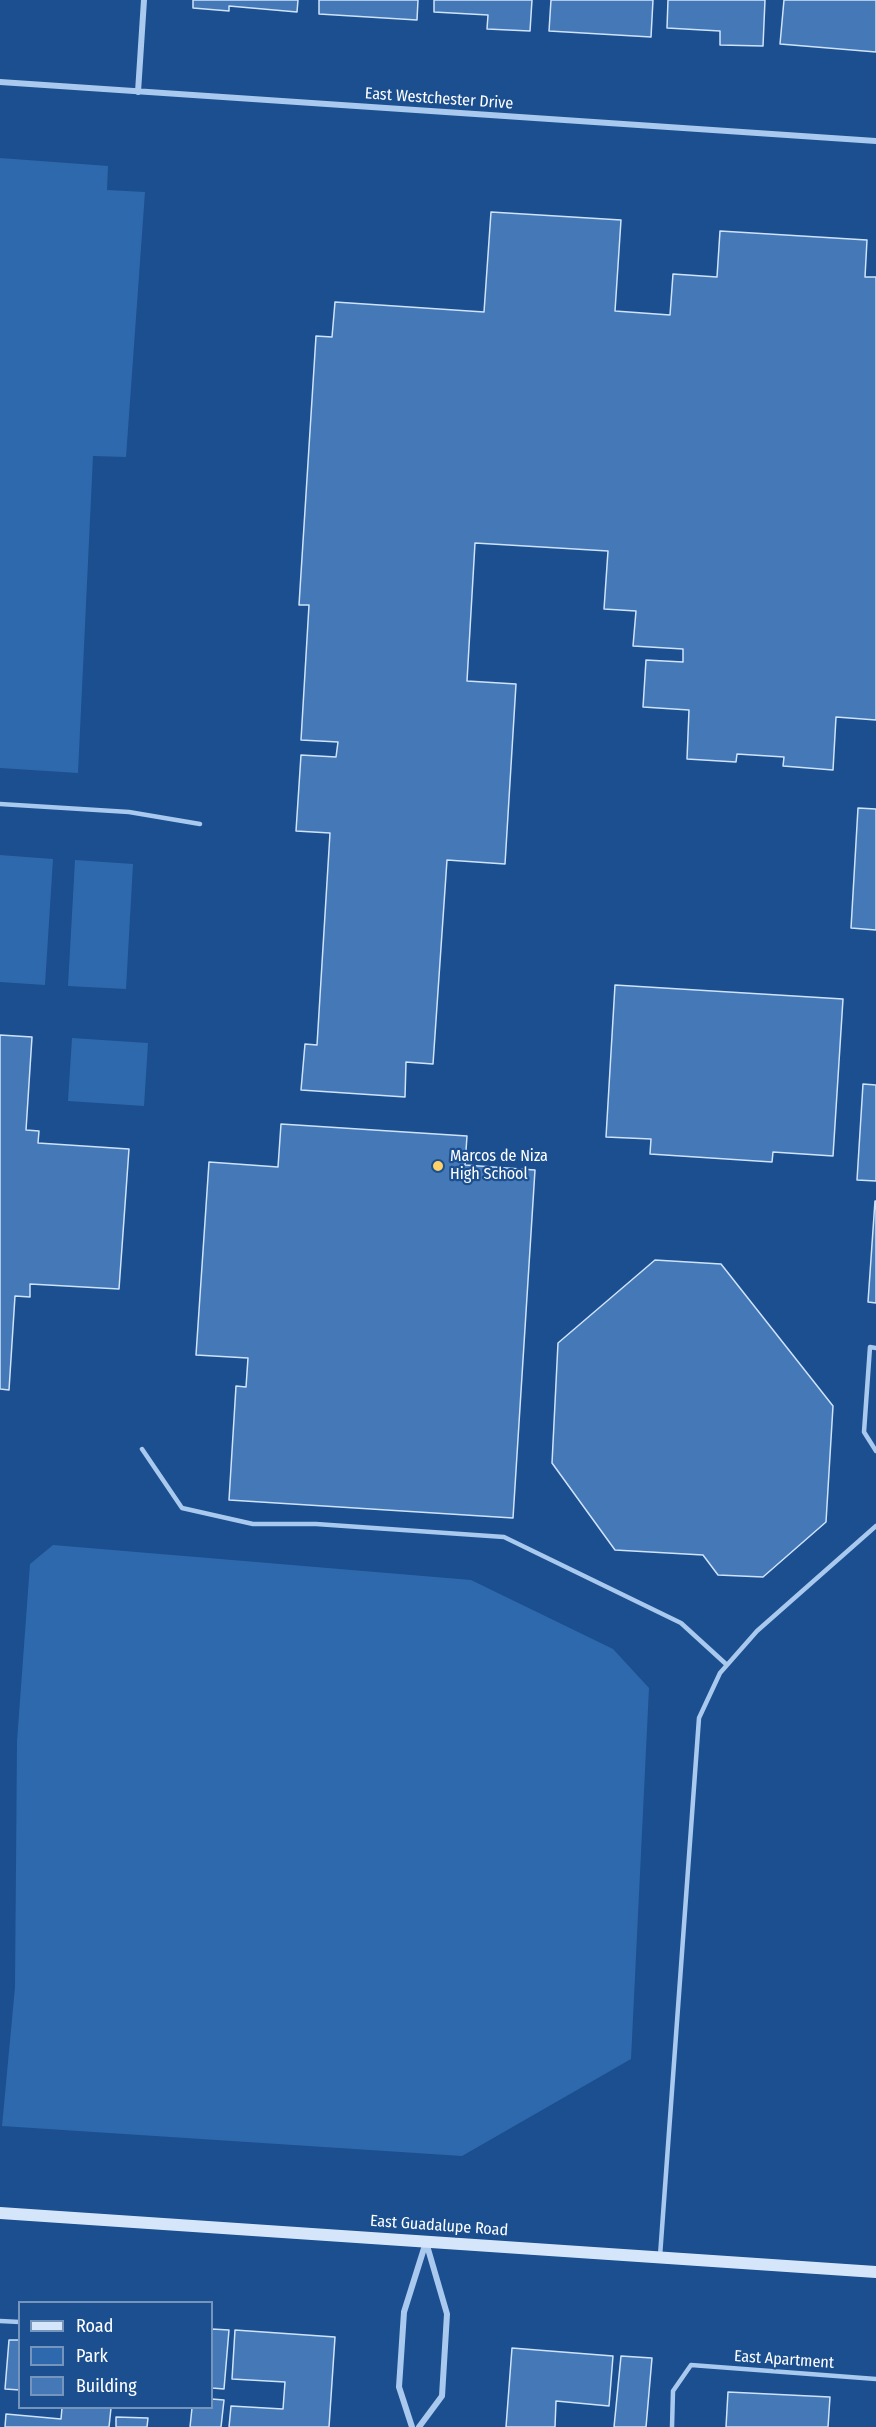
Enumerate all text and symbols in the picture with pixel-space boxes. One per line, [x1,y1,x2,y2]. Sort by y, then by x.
street label: East Westchester Drive [364,84,514,114]
place label: Marcos de Niza High School [450,1147,548,1185]
marker: Marcos de Niza High School [431,1159,445,1173]
street label: East Guadalupe Road [369,2212,509,2240]
legend [18,2301,213,2409]
text: Road [76,2315,113,2337]
text: Park [76,2345,108,2367]
street label: East Apartment [733,2347,835,2373]
text: Building [76,2375,137,2397]

